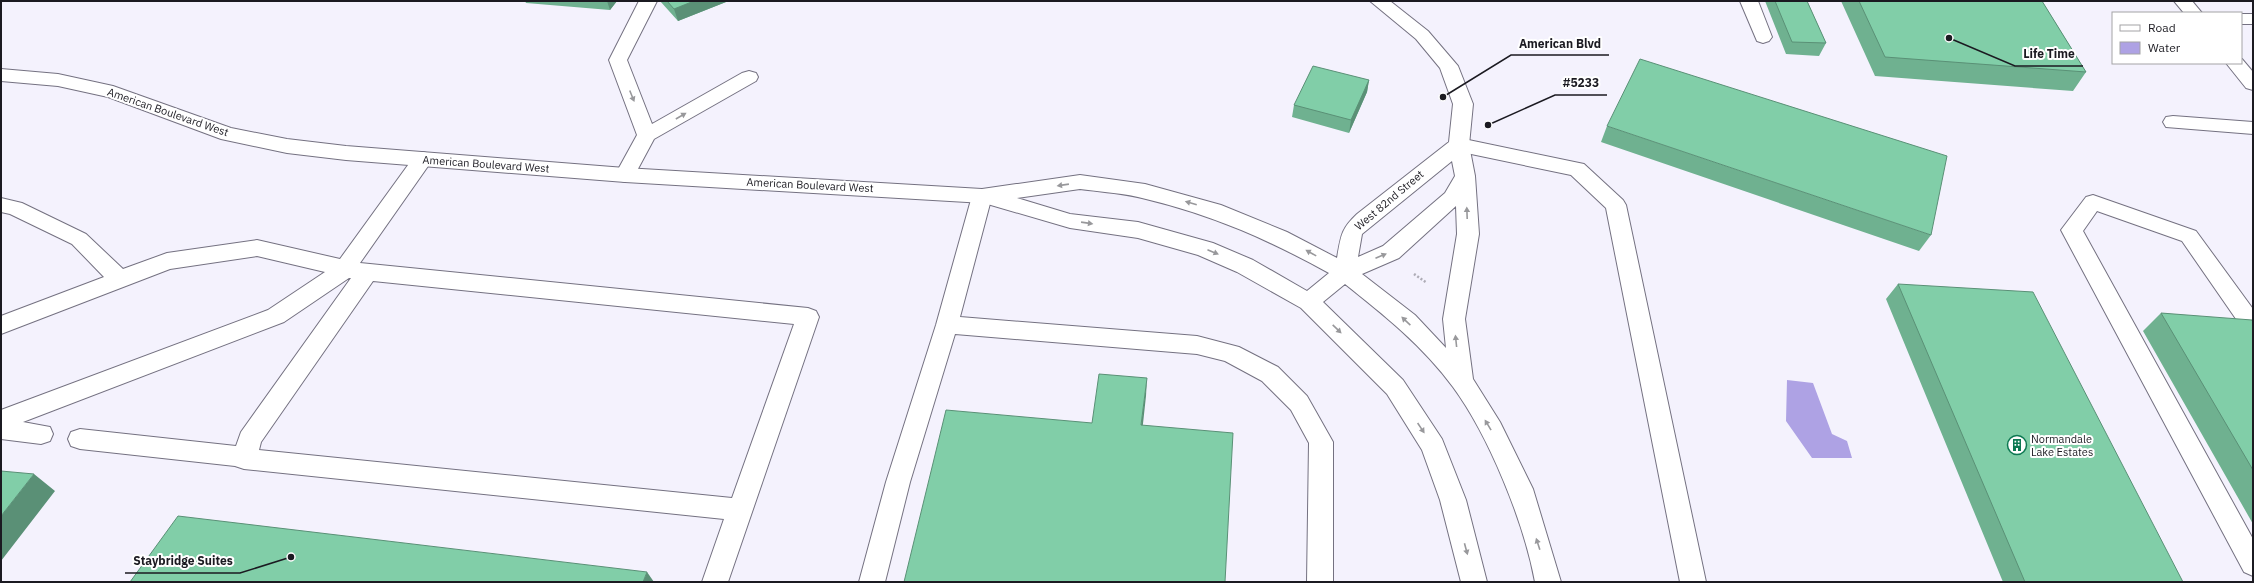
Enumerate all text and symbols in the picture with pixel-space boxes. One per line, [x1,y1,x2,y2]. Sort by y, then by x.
legend [2112,12,2242,64]
text: Road [2148,20,2176,35]
callout: American Blvd [1511,31,1609,55]
text: American Blvd [1519,36,1601,51]
text: Water [2148,40,2181,55]
callout: Life Time [2015,42,2083,66]
text: Life Time [2023,46,2075,61]
callout: #5233 [1555,71,1607,95]
text: #5233 [1563,75,1599,90]
street label: American Boulevard West [106,85,231,139]
one-way arrow [629,90,635,101]
one-way arrow [675,112,687,119]
street label: American Boulevard West [422,153,550,175]
street label: West 82nd Street [1352,167,1427,233]
street label: American Boulevard West [746,175,874,195]
one-way arrow [1057,182,1069,188]
one-way arrow [1185,200,1197,206]
one-way arrow [1463,207,1470,219]
one-way arrow [1081,220,1093,226]
one-way arrow [1208,249,1219,255]
one-way arrow [1305,250,1317,256]
one-way arrow [1375,253,1387,259]
one-way arrow [1401,316,1411,325]
one-way arrow [1332,324,1342,334]
one-way arrow [1453,335,1459,347]
one-way arrow [1484,420,1492,430]
one-way arrow [1417,422,1425,433]
place label: Normandale Lake Estates [2031,432,2093,459]
building icon: Normandale Lake Estates [2006,434,2028,456]
one-way arrow [1535,538,1541,550]
one-way arrow [1463,543,1469,555]
callout: Staybridge Suites [125,549,240,573]
text: Staybridge Suites [133,553,233,568]

